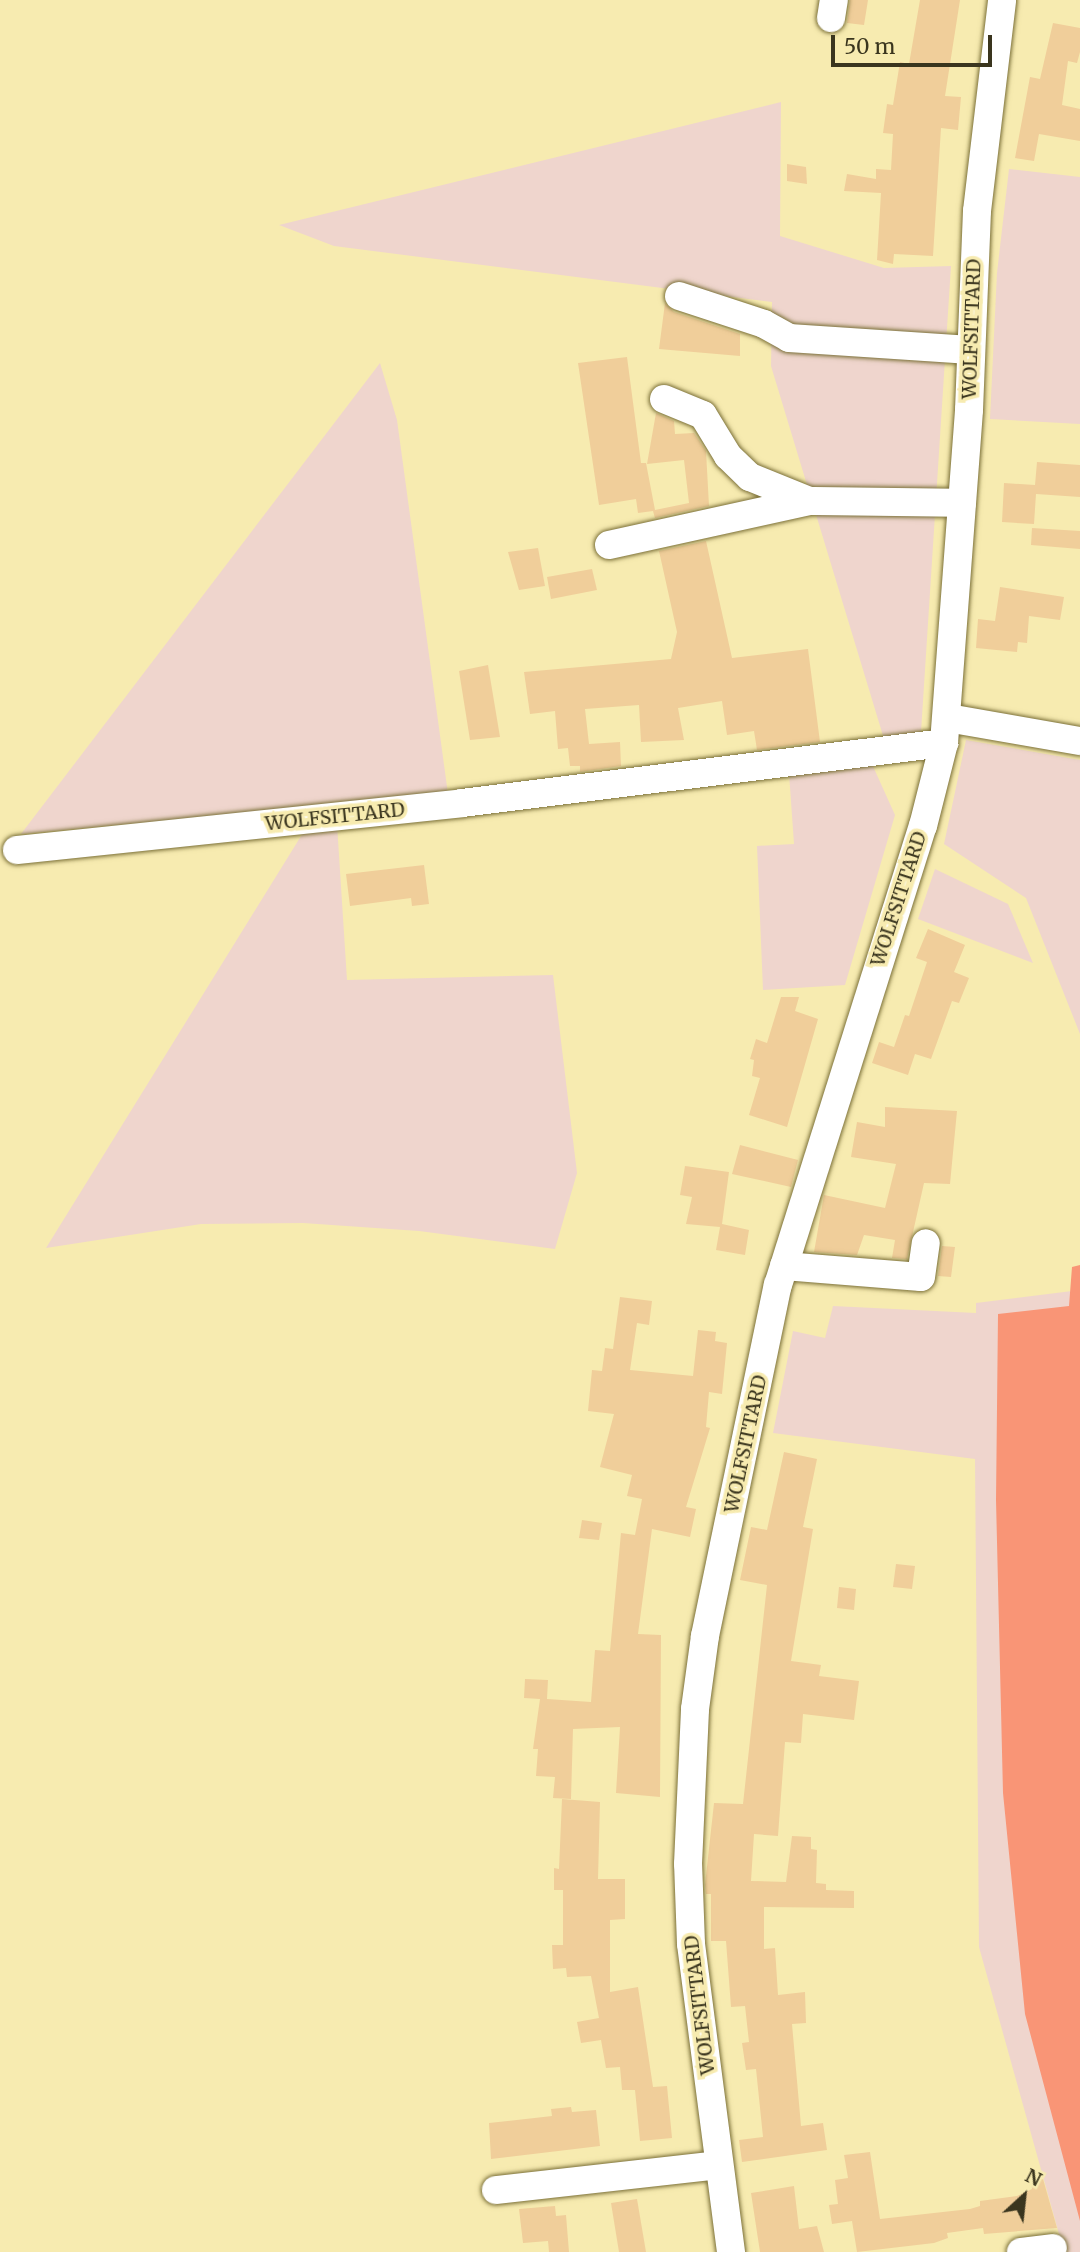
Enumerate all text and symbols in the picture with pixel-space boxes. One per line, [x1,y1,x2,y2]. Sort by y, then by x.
scale bar [835,21,996,65]
text: 50 m [844,33,895,60]
street label: WOLFSITTARD [958,258,986,400]
street label: WOLFSITTARD [264,798,406,836]
street label: WOLFSITTARD [866,829,932,969]
street label: WOLFSITTARD [720,1373,772,1515]
street label: WOLFSITTARD [680,1934,720,2076]
north arrow [989,2161,1059,2231]
text: N [1021,2163,1046,2191]

